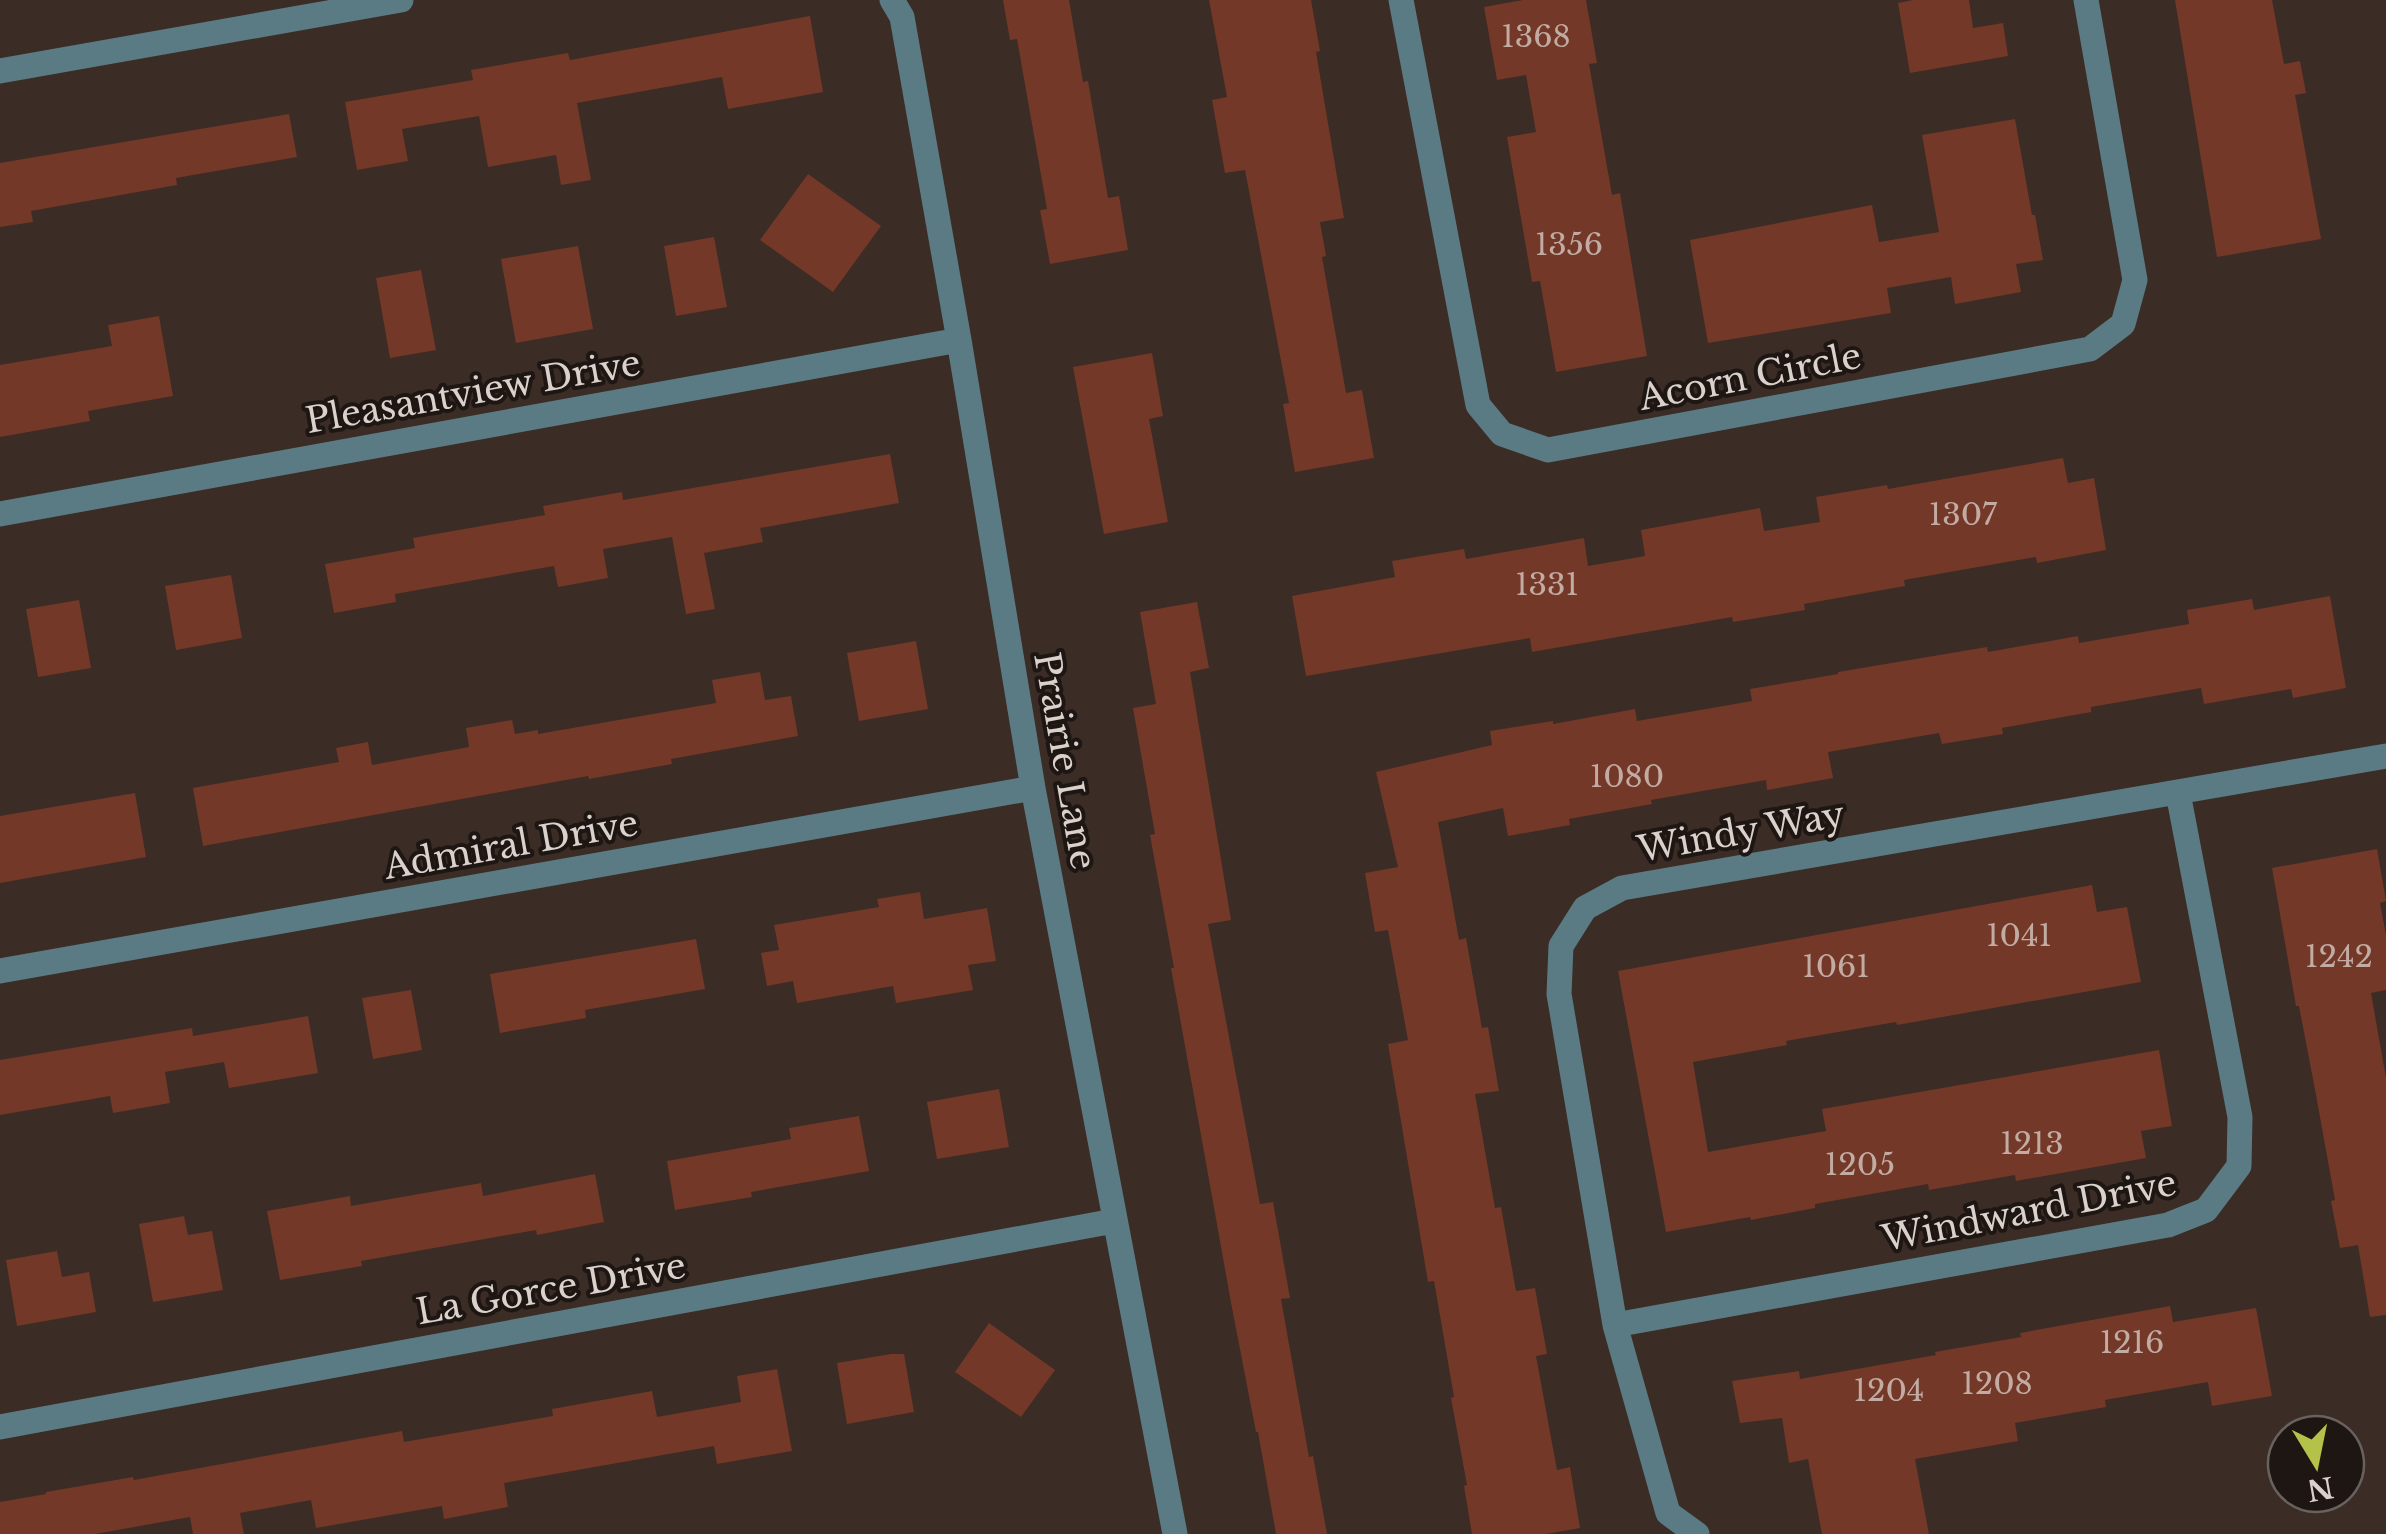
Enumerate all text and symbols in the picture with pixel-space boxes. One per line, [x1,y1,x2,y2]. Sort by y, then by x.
house number: 1368 [1501,18,1571,55]
house number: 1356 [1535,226,1603,263]
street label: Acorn Circle [1634,334,1865,419]
street label: Pleasantview Drive [302,341,644,442]
house number: 1307 [1929,496,1998,533]
house number: 1331 [1515,566,1579,603]
street label: Prairie Lane [1025,649,1106,873]
house number: 1080 [1590,758,1664,795]
street label: Windy Way [1633,792,1848,871]
street label: Admiral Drive [380,801,641,888]
house number: 1041 [1986,917,2052,954]
house number: 1242 [2305,938,2373,975]
house number: 1061 [1802,948,1870,985]
house number: 1213 [2000,1125,2064,1162]
house number: 1205 [1825,1146,1895,1183]
street label: Windward Drive [1877,1161,2180,1260]
street label: La Gorce Drive [413,1244,689,1333]
house number: 1216 [2100,1324,2164,1361]
house number: 1208 [1961,1365,2033,1402]
house number: 1204 [1854,1372,1924,1409]
north arrow [2266,1414,2366,1514]
text: N [2304,1469,2336,1508]

